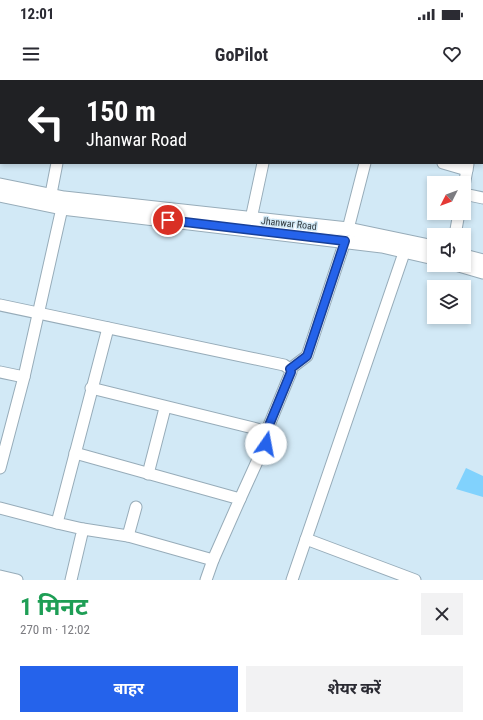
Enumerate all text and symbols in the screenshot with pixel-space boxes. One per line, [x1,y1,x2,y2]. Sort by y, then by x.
text: 12:01 [20,5,54,23]
icon: menu [20,43,42,65]
icon: heart [441,43,463,65]
text: GoPilot [215,44,268,65]
text: 150 m [86,95,156,128]
icon: left [20,96,72,148]
text: Jhanwar Road [86,129,187,150]
north arrow [427,176,471,220]
map controls [427,176,471,324]
pin [151,203,185,237]
icon: arrive [157,209,179,231]
street label: Jhanwar Road [261,215,317,232]
button: sound [427,228,471,272]
button: layers [427,280,471,324]
position arrow [245,423,287,465]
text: 1 मिनट [20,593,88,621]
button: close [421,593,463,635]
text: 270 m · 12:02 [20,622,90,637]
button: बाहर [20,666,238,712]
button: शेयर करें [246,666,463,712]

